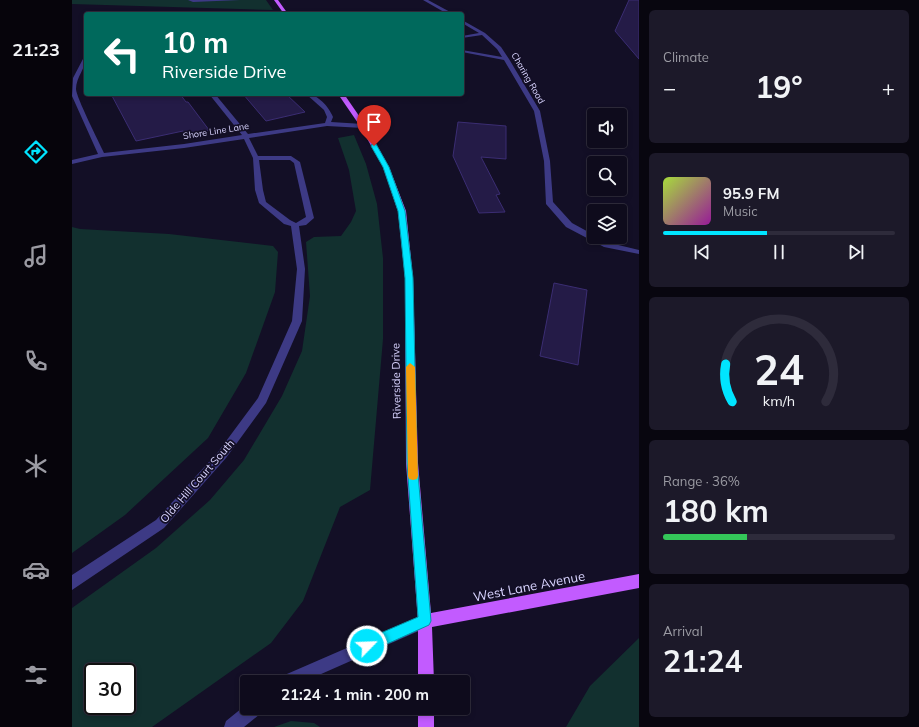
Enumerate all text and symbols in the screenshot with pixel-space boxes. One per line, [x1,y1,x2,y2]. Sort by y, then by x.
text: 10 m [162,25,228,60]
icon: left [96,28,148,80]
text: 21:23 [12,38,60,61]
text: Climate [663,49,709,65]
street label: Charing Road [509,50,548,105]
text: Riverside Drive [162,60,286,83]
text: 19° [755,68,803,106]
text: − [663,74,676,102]
text: + [882,74,895,102]
pin [357,105,391,146]
map controls [587,108,627,244]
button: sound [587,108,627,148]
icon: arrive [363,111,385,133]
street label: Shore Line Lane [182,120,250,141]
icon: directions [22,138,50,166]
button: search [587,156,627,196]
text: 95.9 FM [723,184,779,203]
text: Music [723,203,758,219]
button: layers [587,204,627,244]
icon: previous [691,241,713,263]
icon: pause [768,241,790,263]
icon: next [845,241,867,263]
icon: music [22,242,50,270]
text: 24 [754,342,804,394]
street label: Riverside Drive [388,343,404,419]
icon: phone [22,347,50,375]
text: km/h [763,391,795,409]
street label: Olde Hill Court South [157,436,237,526]
icon: climate [22,452,50,480]
text: Range · 36% [663,473,740,489]
text: 180 km [663,492,769,530]
icon: car [22,556,50,584]
street label: West Lane Avenue [472,567,586,605]
text: Arrival [663,623,703,639]
position arrow [346,625,388,667]
text: 21:24 [663,642,742,680]
icon: filters [22,661,50,689]
speed limit sign: 30 [84,663,136,715]
text: 21:24 · 1 min · 200 m [281,685,429,704]

